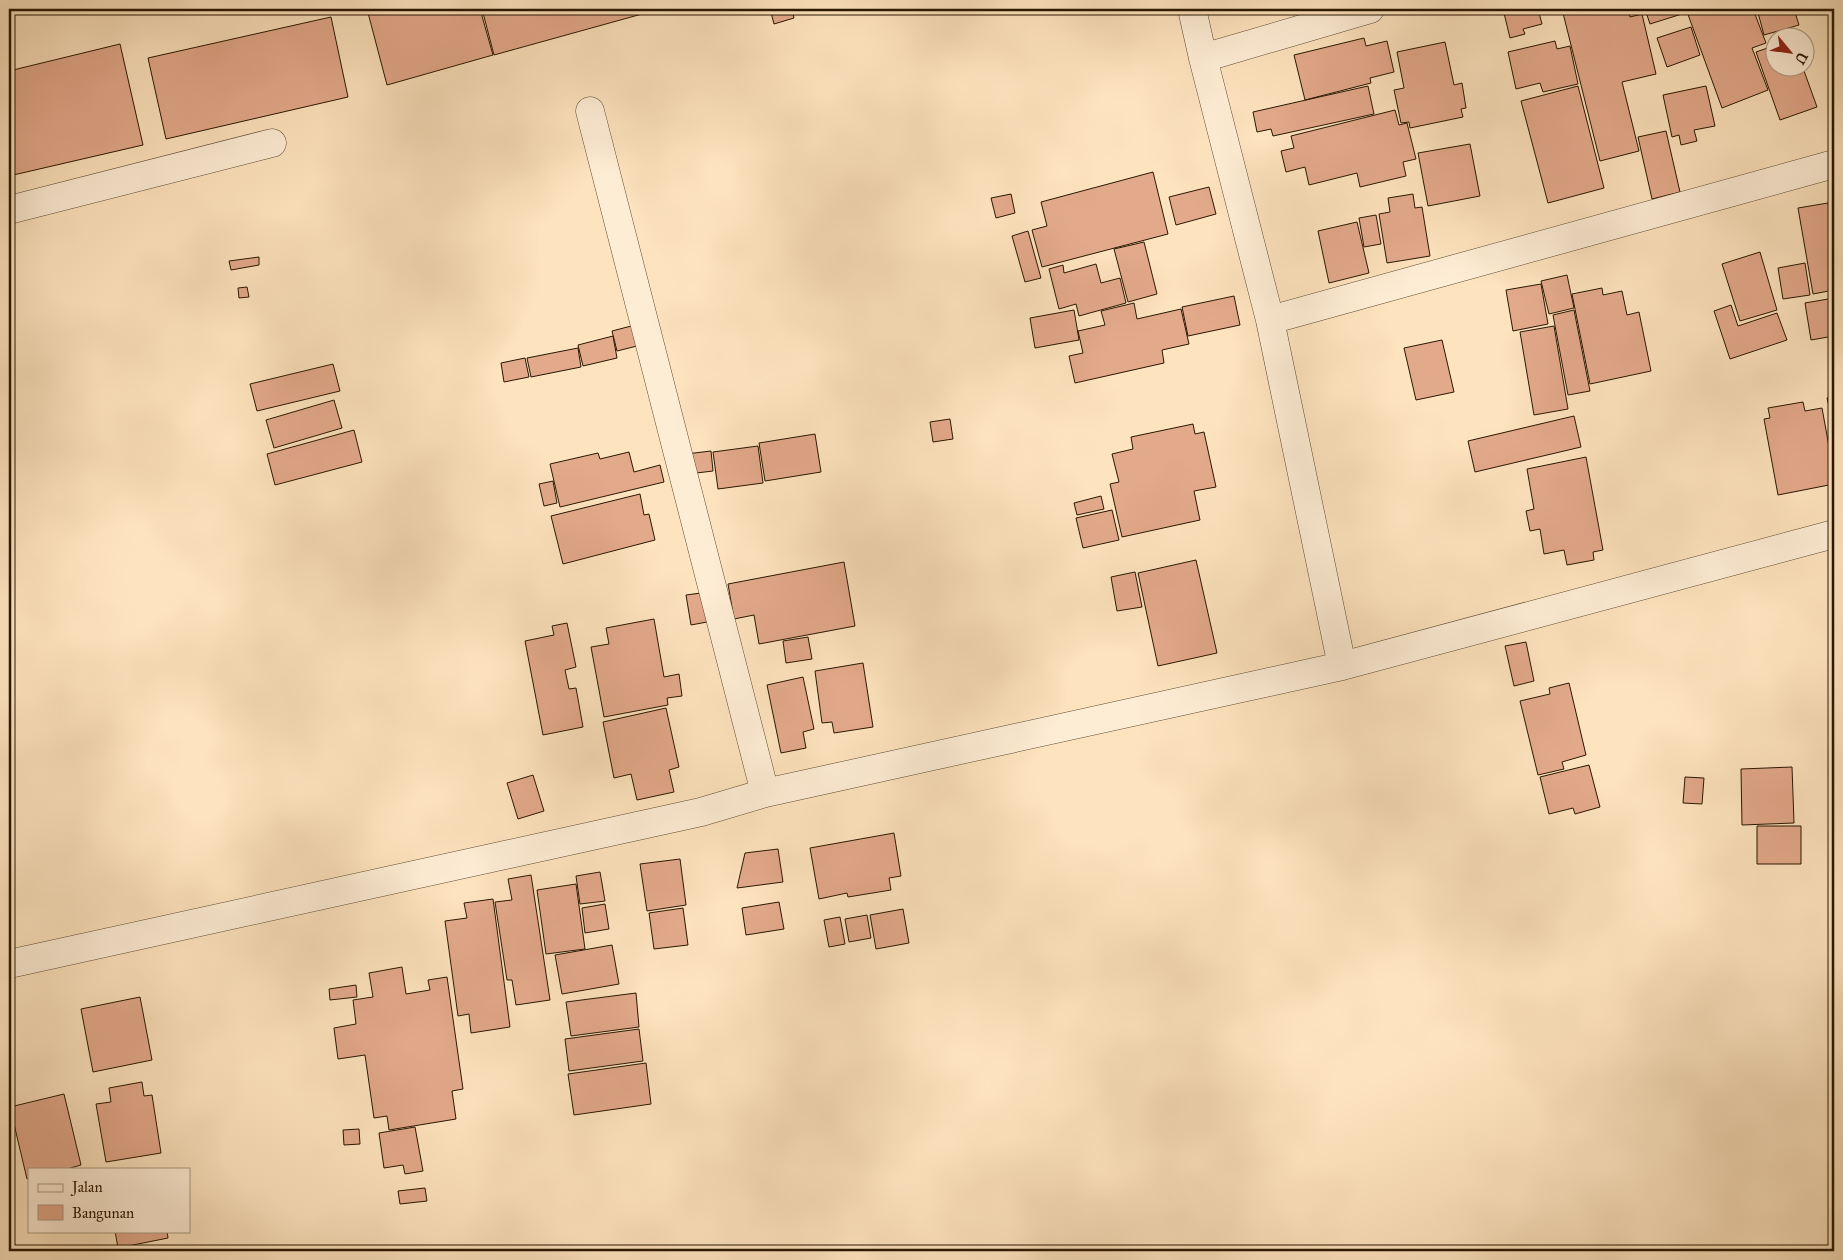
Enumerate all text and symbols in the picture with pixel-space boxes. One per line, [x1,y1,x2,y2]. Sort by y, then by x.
north arrow [1766,28,1816,78]
text: U [1790,49,1811,68]
legend [28,1168,190,1232]
text: Jalan [70,1178,103,1197]
text: Bangunan [72,1204,134,1222]

